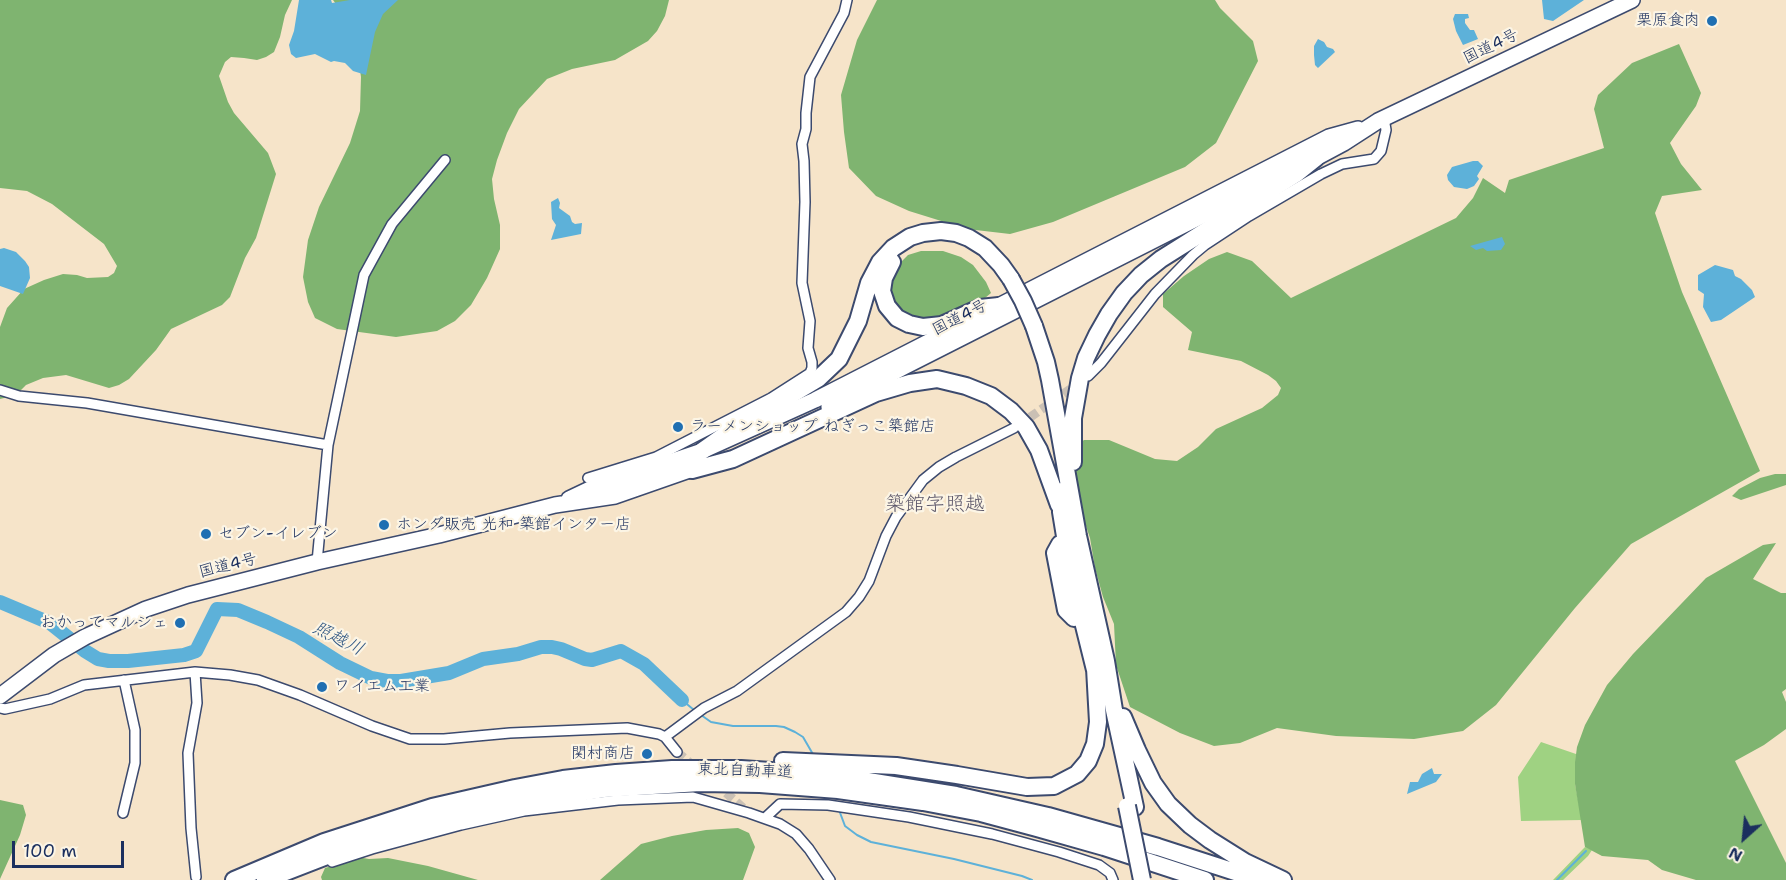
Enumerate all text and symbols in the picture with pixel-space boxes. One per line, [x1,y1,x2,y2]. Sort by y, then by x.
place label: 栗原食肉 [1636,11,1700,31]
marker: 栗原食肉 [1705,14,1719,28]
street label: 国道4号 [1460,25,1522,69]
street label: 国道4号 [929,296,991,340]
place label: ラーメンショップ ねぎっこ築館店 [690,417,935,437]
marker: ラーメンショップ ねぎっこ築館店 [671,420,685,434]
district label: 築館字照越 [885,493,985,517]
place label: ホンダ販売 光和 築館インター店 [396,515,631,535]
marker: ホンダ販売 光和 築館インター店 [377,518,391,532]
place label: セブン-イレブン [218,524,338,544]
marker: セブン-イレブン [199,527,213,541]
street label: 国道4号 [197,550,259,582]
place label: おかってマルシェ [40,613,168,633]
marker: おかってマルシェ [173,616,187,630]
water label: 照越川 [309,617,367,661]
place label: ワイエム工業 [334,677,430,697]
marker: ワイエム工業 [315,680,329,694]
place label: 関村商店 [571,744,635,764]
marker: 関村商店 [640,747,654,761]
street label: 東北自動車道 [697,760,793,782]
north arrow [1714,808,1774,868]
scale bar [15,829,128,867]
text: 100 m [23,839,77,863]
text: N [1725,842,1746,867]

